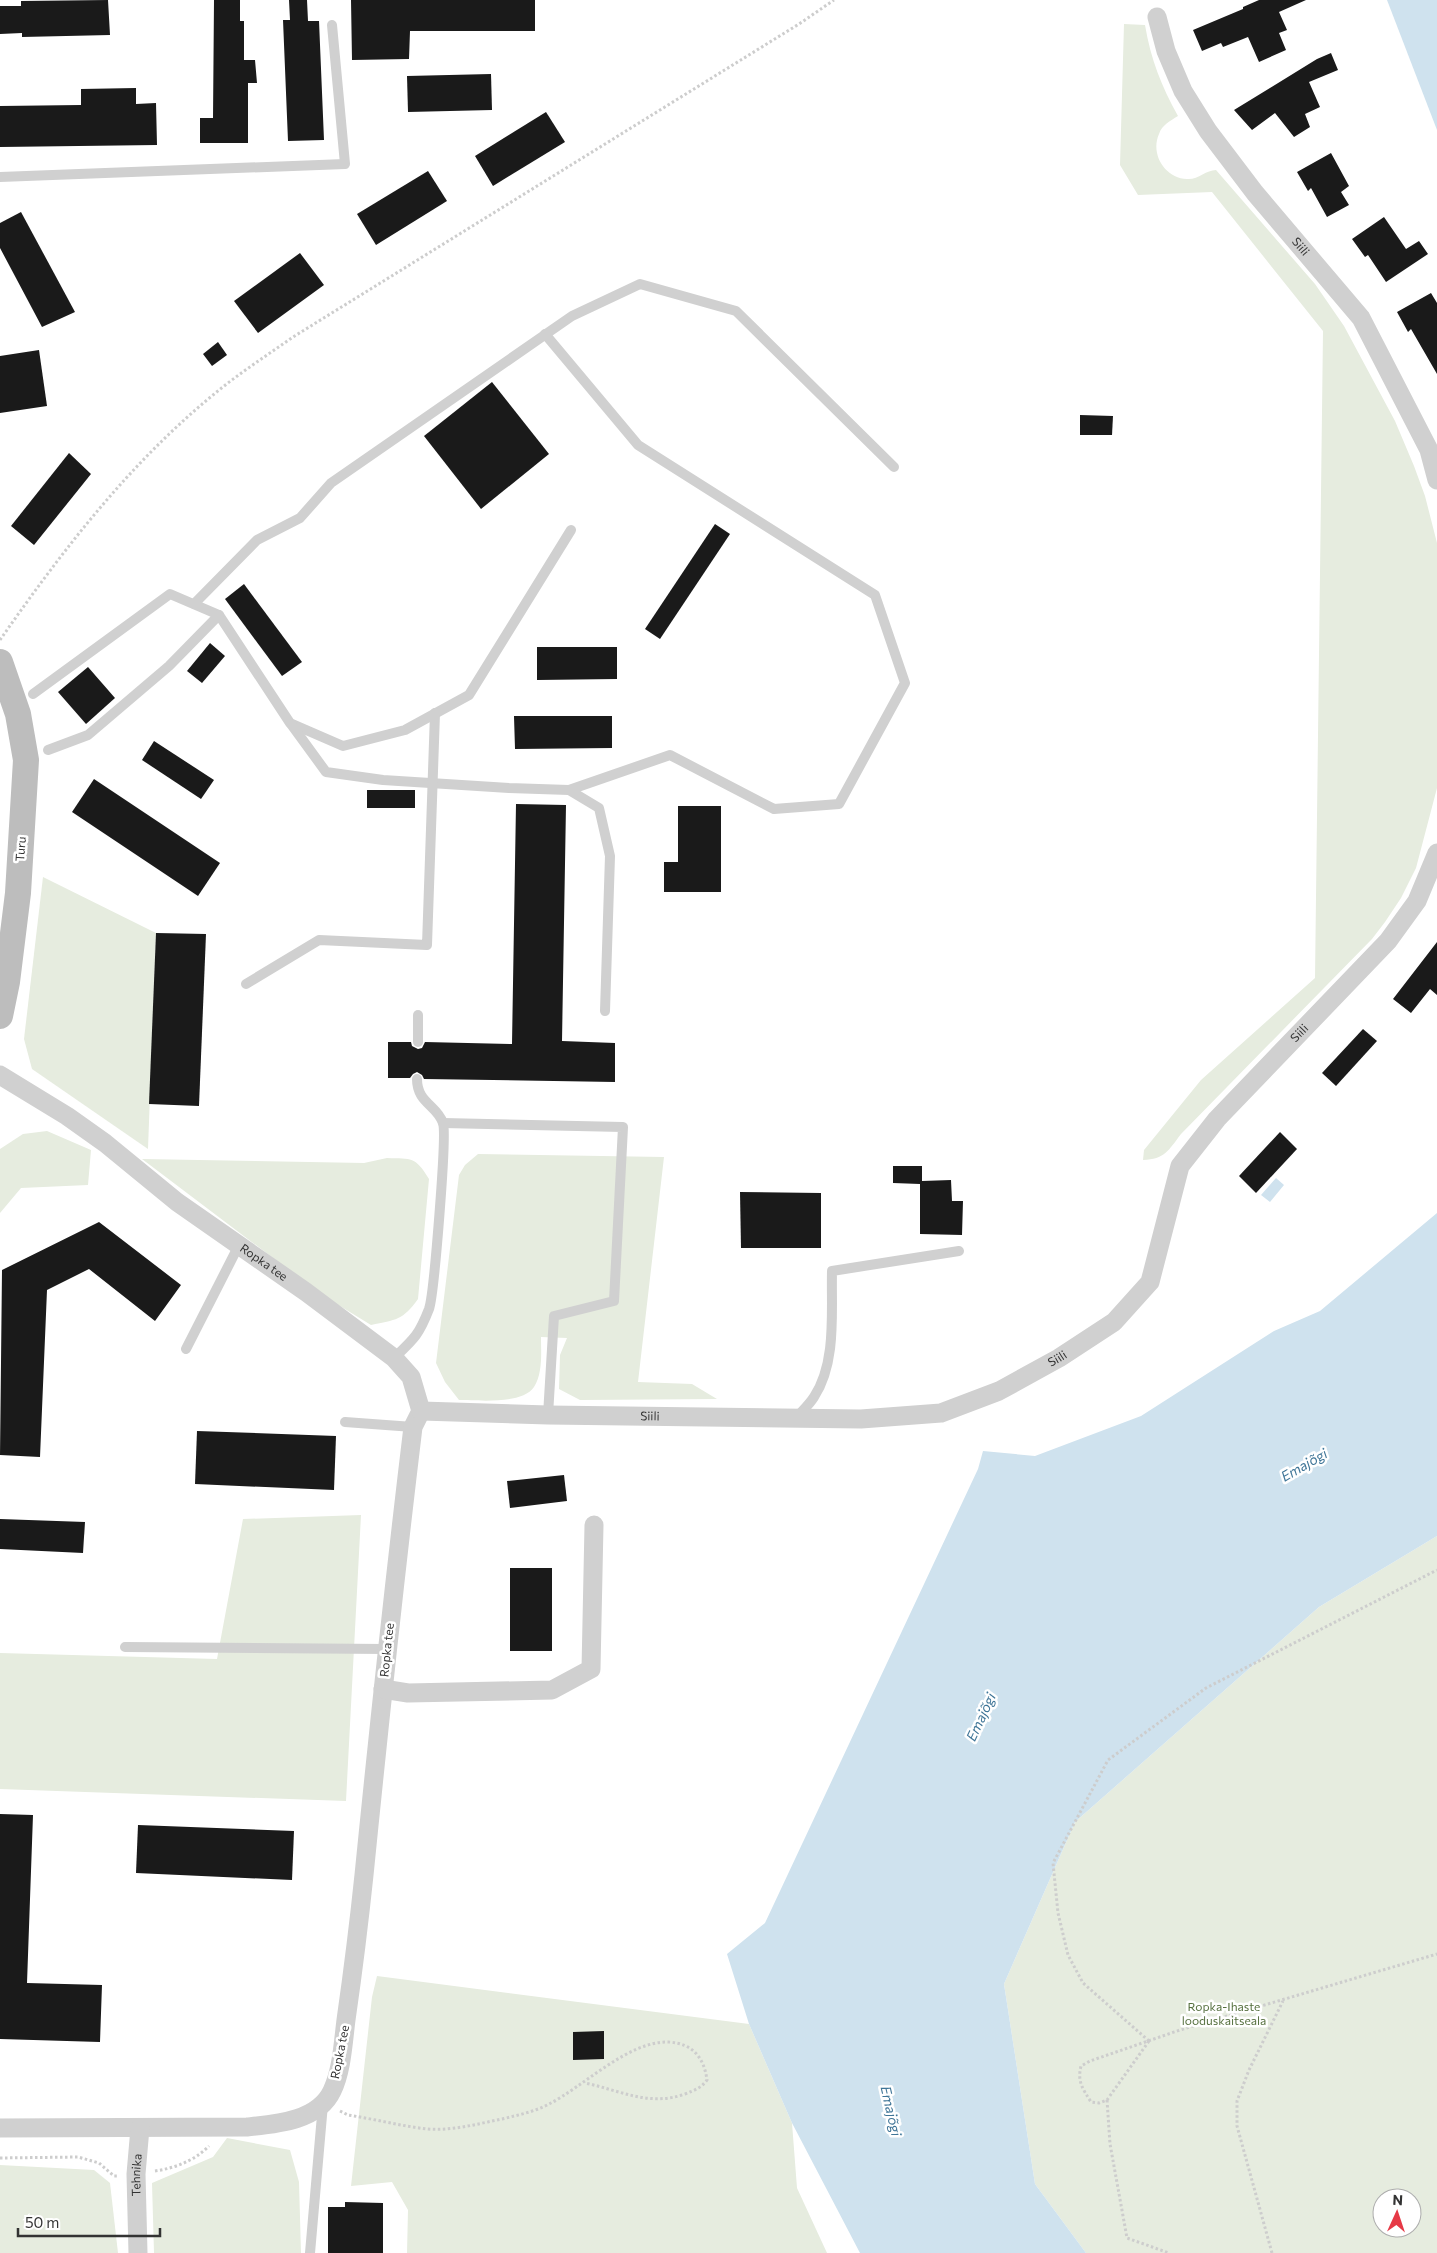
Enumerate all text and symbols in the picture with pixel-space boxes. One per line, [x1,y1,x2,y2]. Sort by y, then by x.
street label: Siili [1290,234,1313,258]
street label: Turu [12,836,28,862]
street label: Siili [1287,1021,1310,1044]
street label: Ropka tee [238,1240,291,1283]
street label: Siili [1045,1347,1069,1369]
street label: Siili [640,1408,660,1422]
water label: Emajõgi [1277,1444,1330,1485]
street label: Ropka tee [376,1622,396,1678]
water label: Emajõgi [962,1690,999,1743]
park label: Ropka-Ihaste looduskaitseala [1182,1999,1266,2027]
street label: Ropka tee [327,2024,351,2080]
water label: Emajõgi [877,2084,906,2138]
street label: Tehnika [128,2153,144,2197]
north arrow [1372,2188,1422,2238]
text: N [1392,2191,1403,2208]
scale bar [18,2206,160,2238]
text: 50 m [25,2213,59,2231]

